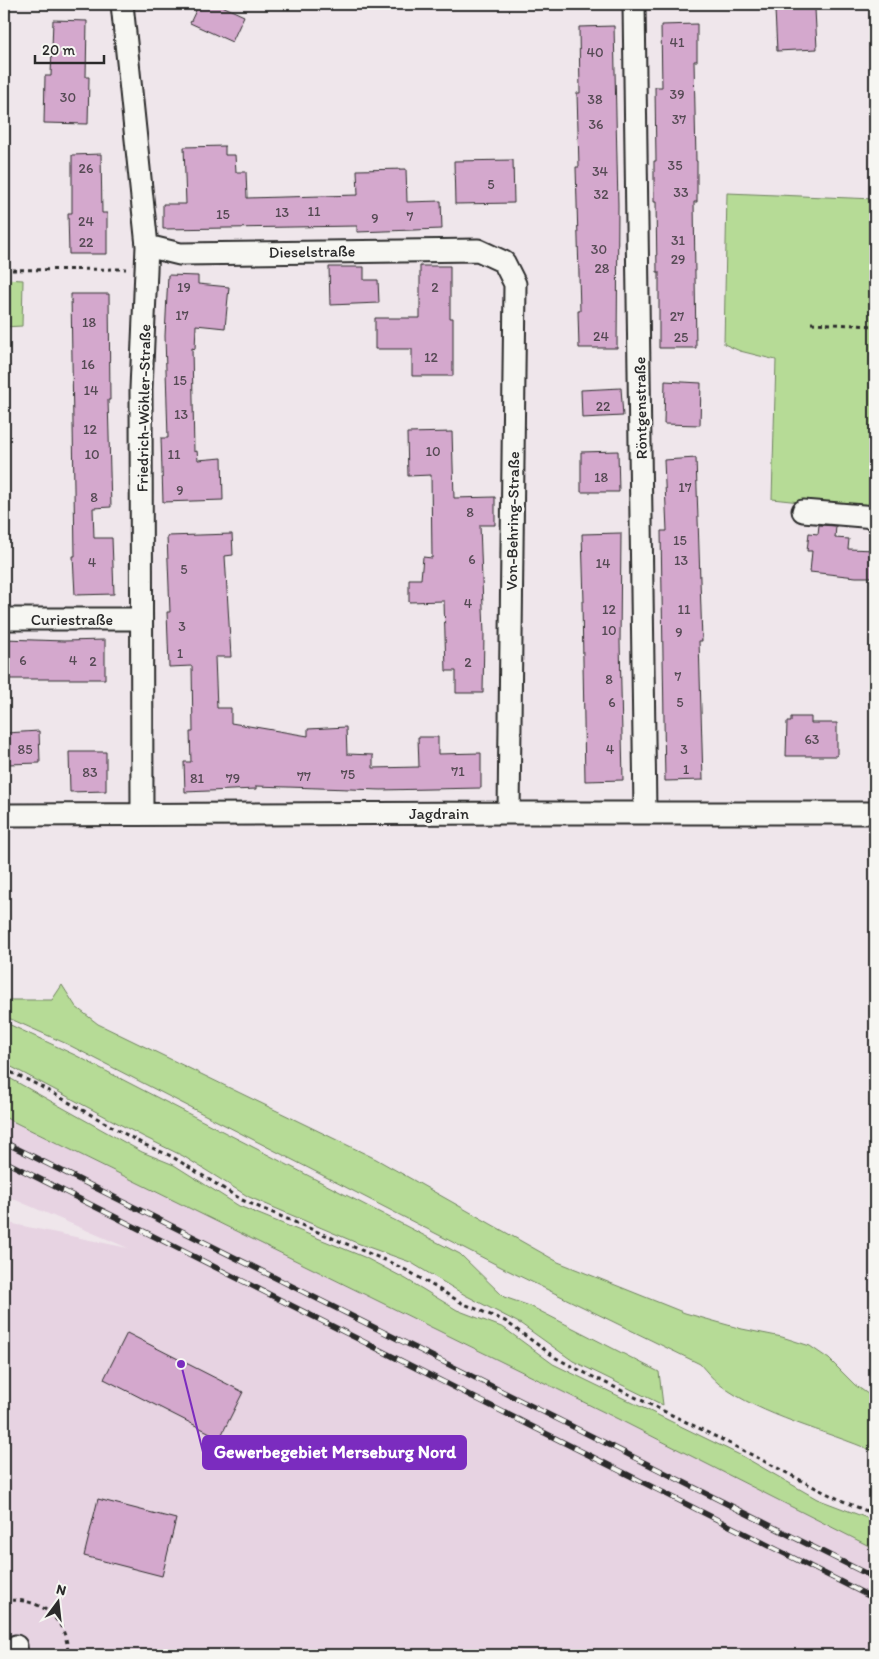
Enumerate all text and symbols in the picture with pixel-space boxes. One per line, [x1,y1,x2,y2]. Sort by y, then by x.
scale bar [35,32,104,64]
house number: 41 [670,34,685,51]
text: 20 m [42,41,76,59]
house number: 40 [586,44,604,61]
house number: 39 [670,86,684,103]
house number: 30 [60,89,76,106]
house number: 38 [587,91,603,108]
house number: 37 [672,111,686,128]
house number: 36 [588,116,604,133]
house number: 35 [668,157,682,174]
house number: 26 [79,160,93,177]
house number: 34 [592,163,609,180]
house number: 5 [487,176,495,193]
house number: 33 [673,184,689,201]
house number: 32 [594,186,609,203]
house number: 11 [308,203,321,220]
house number: 13 [275,204,289,221]
house number: 15 [216,206,230,223]
house number: 7 [407,208,414,225]
house number: 9 [371,210,379,227]
house number: 24 [78,213,94,230]
house number: 31 [671,232,686,249]
house number: 22 [79,234,94,251]
street label: Dieselstraße [269,241,355,262]
house number: 30 [591,241,607,258]
house number: 29 [671,251,685,268]
house number: 28 [594,260,610,277]
house number: 19 [177,279,191,296]
house number: 2 [431,279,439,296]
house number: 17 [175,307,189,324]
house number: 27 [670,308,684,325]
house number: 18 [82,314,96,331]
street label: Friedrich-Wöhler-Straße [133,323,154,492]
house number: 24 [593,328,609,345]
house number: 25 [674,329,688,346]
house number: 12 [424,349,439,366]
house number: 16 [81,356,95,373]
street label: Röntgenstraße [630,356,651,459]
house number: 15 [173,372,187,389]
house number: 14 [84,382,99,399]
house number: 22 [596,398,611,415]
house number: 13 [174,406,188,423]
house number: 12 [83,421,98,438]
house number: 10 [425,443,441,460]
house number: 10 [84,446,100,463]
house number: 11 [168,446,181,463]
street label: Von-Behring-Straße [502,451,523,591]
house number: 18 [594,469,608,486]
house number: 17 [678,479,692,496]
house number: 9 [176,482,184,499]
house number: 8 [90,489,98,506]
house number: 8 [466,504,474,521]
house number: 15 [673,532,687,549]
house number: 6 [468,551,476,568]
house number: 13 [674,552,688,569]
house number: 4 [88,554,97,571]
house number: 14 [596,555,611,572]
house number: 5 [180,561,188,578]
house number: 4 [464,595,473,612]
house number: 12 [602,601,617,618]
house number: 11 [678,601,691,618]
street label: Curiestraße [31,610,113,629]
house number: 3 [178,618,186,635]
house number: 10 [601,622,617,639]
house number: 9 [675,624,683,641]
house number: 1 [177,645,184,662]
house number: 6 [19,652,27,669]
house number: 4 [69,652,78,669]
house number: 2 [89,653,97,670]
house number: 2 [464,654,472,671]
house number: 7 [675,668,682,685]
house number: 8 [605,671,613,688]
house number: 6 [608,694,616,711]
house number: 5 [676,694,684,711]
house number: 63 [804,731,820,748]
house number: 85 [17,741,33,758]
house number: 4 [606,741,615,758]
house number: 3 [680,741,688,758]
house number: 1 [683,761,690,778]
house number: 71 [451,763,465,780]
house number: 83 [82,764,98,781]
house number: 75 [341,766,355,783]
house number: 77 [297,768,311,785]
house number: 81 [190,770,205,787]
house number: 79 [226,770,240,787]
street label: Jagdrain [409,804,469,823]
callout: Gewerbegebiet Merseburg Nord [203,1436,466,1469]
text: Gewerbegebiet Merseburg Nord [214,1441,457,1463]
north arrow [32,1576,82,1626]
text: N [54,1580,68,1599]

